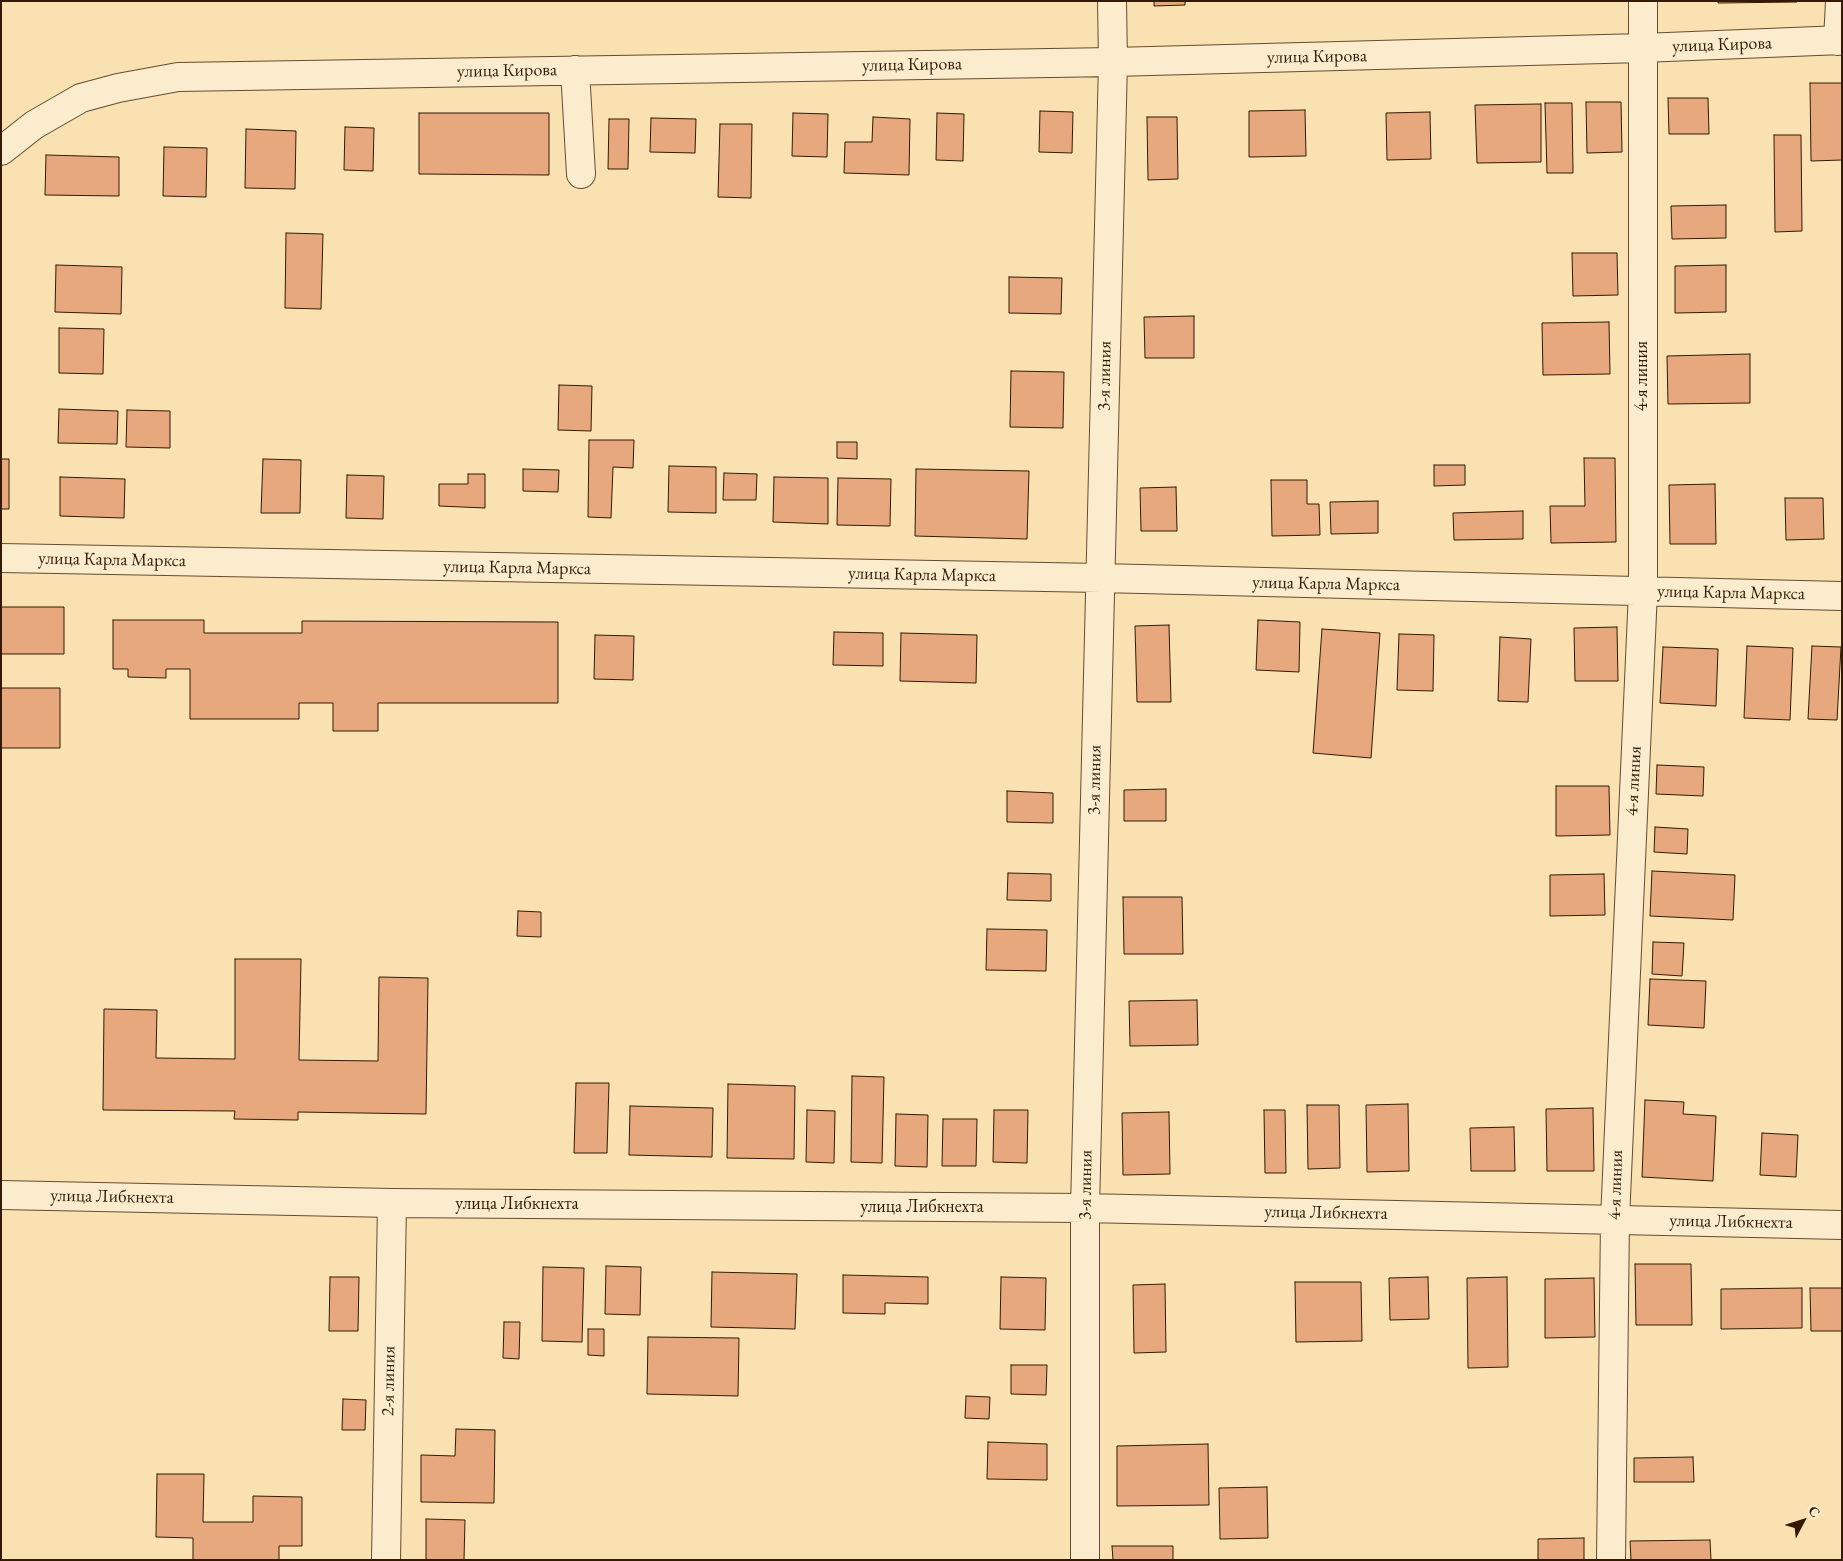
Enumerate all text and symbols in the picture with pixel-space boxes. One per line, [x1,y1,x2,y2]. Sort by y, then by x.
street label: улица Кирова [1672,32,1772,58]
street label: улица Кирова [1267,45,1367,69]
street label: улица Кирова [862,53,962,77]
street label: улица Кирова [457,59,557,83]
street label: 3-я линия [1094,341,1116,411]
street label: 4-я линия [1631,341,1653,411]
street label: улица Карла Маркса [38,548,186,572]
street label: улица Карла Маркса [443,556,591,580]
street label: улица Карла Маркса [848,563,996,587]
street label: улица Карла Маркса [1252,572,1400,596]
street label: улица Карла Маркса [1657,581,1805,605]
street label: 3-я линия [1084,745,1106,815]
street label: 4-я линия [1621,745,1647,817]
street label: 4-я линия [1604,1149,1628,1221]
street label: 3-я линия [1075,1150,1097,1220]
street label: улица Либкнехта [50,1185,174,1209]
street label: улица Либкнехта [455,1193,579,1215]
street label: улица Либкнехта [860,1196,984,1218]
street label: улица Либкнехта [1264,1201,1388,1225]
street label: улица Либкнехта [1669,1210,1793,1234]
street label: 2-я линия [378,1346,400,1416]
north arrow [1778,1496,1828,1546]
text: С [1804,1502,1825,1521]

